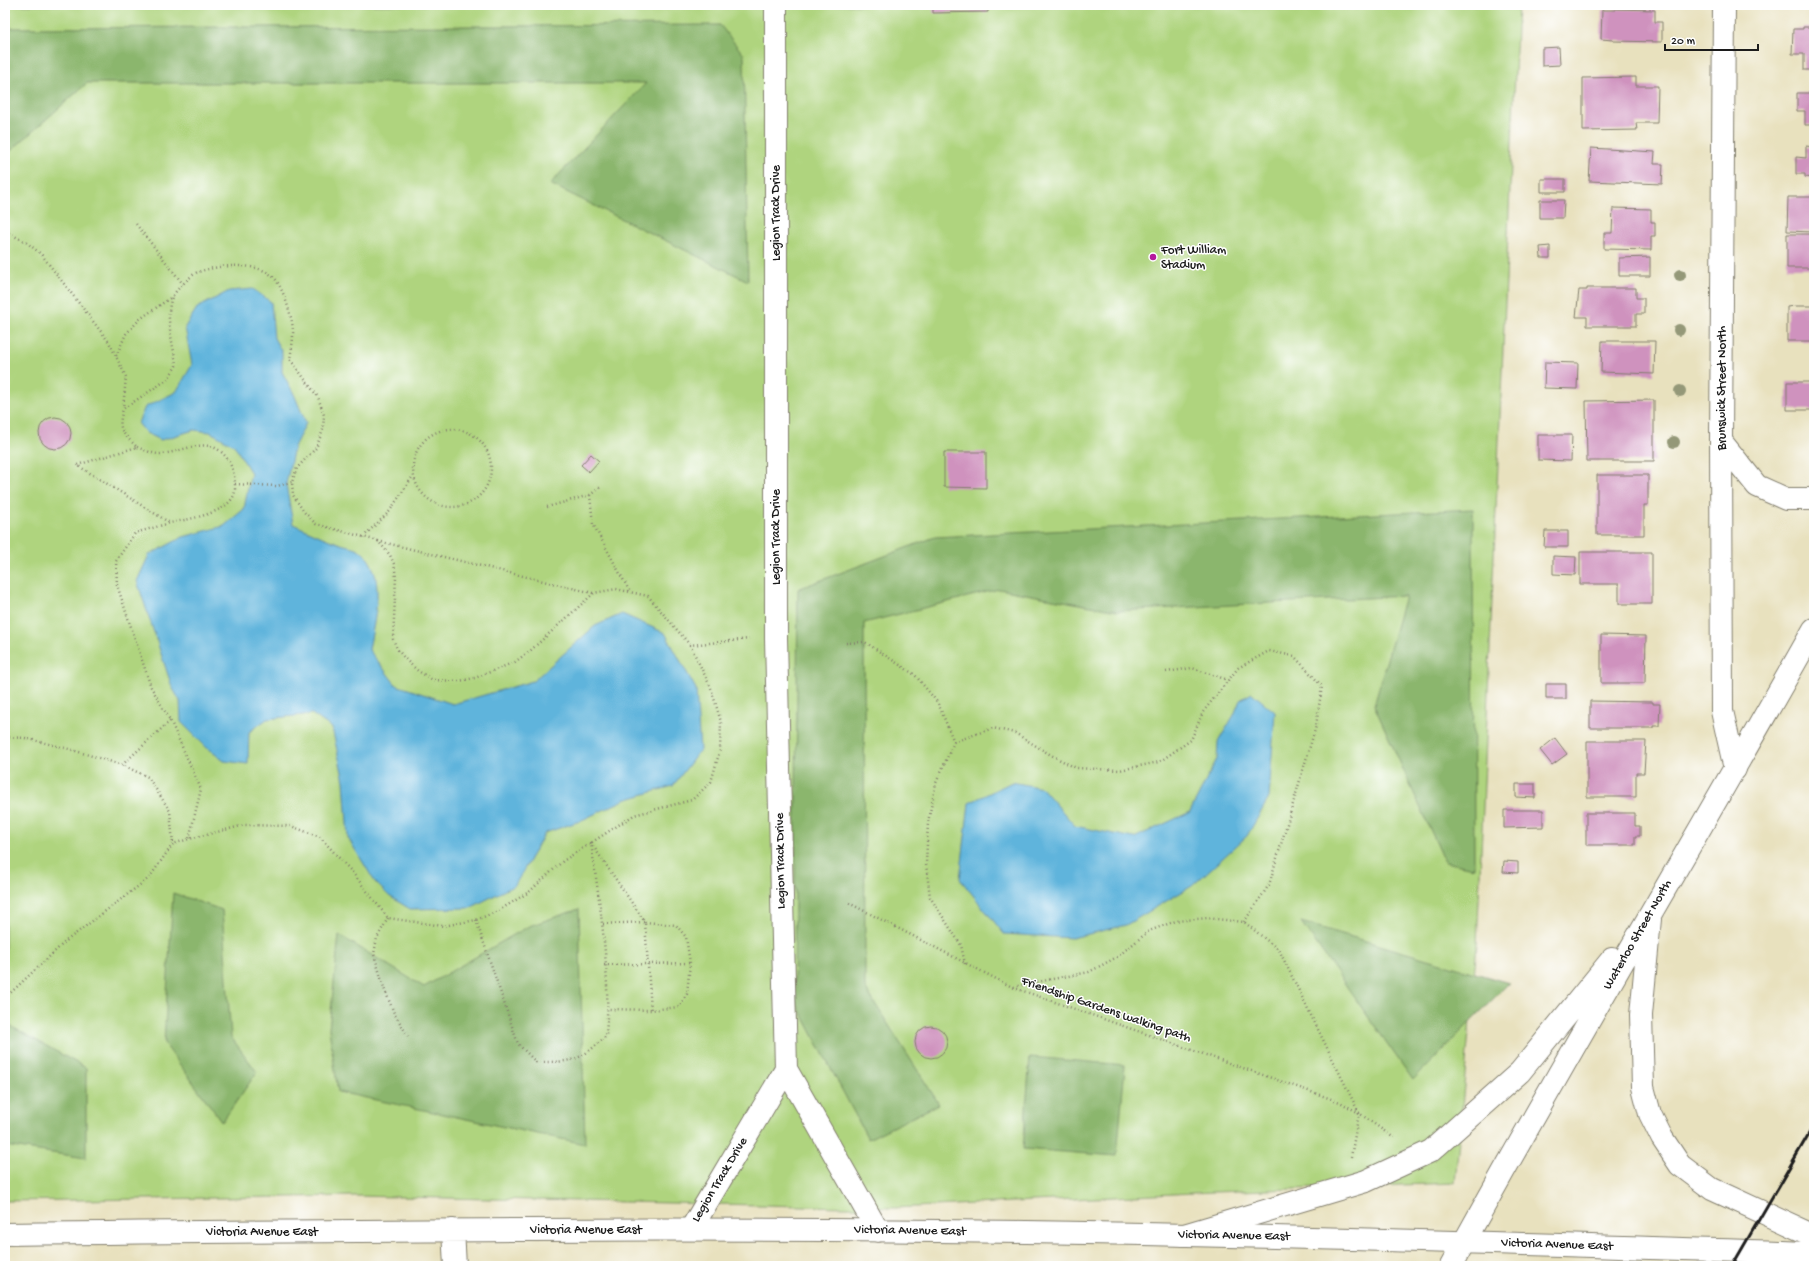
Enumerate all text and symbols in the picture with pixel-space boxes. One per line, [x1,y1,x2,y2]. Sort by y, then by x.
scale bar [1665,26,1758,52]
text: 20 m [1671,35,1696,49]
street label: Legion Track Drive [769,165,784,261]
place label: Fort William Stadium [1160,243,1226,273]
marker: Fort William Stadium [1148,252,1158,262]
street label: Brunswick Street North [1715,326,1730,451]
street label: Legion Track Drive [769,489,784,585]
street label: Legion Track Drive [773,813,789,909]
street label: Waterloo Street North [1600,877,1676,993]
street label: Friendship Gardens walking path [1018,974,1193,1046]
street label: Legion Track Drive [689,1135,751,1225]
street label: Victoria Avenue East [529,1223,644,1238]
street label: Victoria Avenue East [853,1223,968,1240]
street label: Victoria Avenue East [205,1225,320,1240]
street label: Victoria Avenue East [1177,1228,1292,1245]
street label: Victoria Avenue East [1500,1236,1615,1255]

